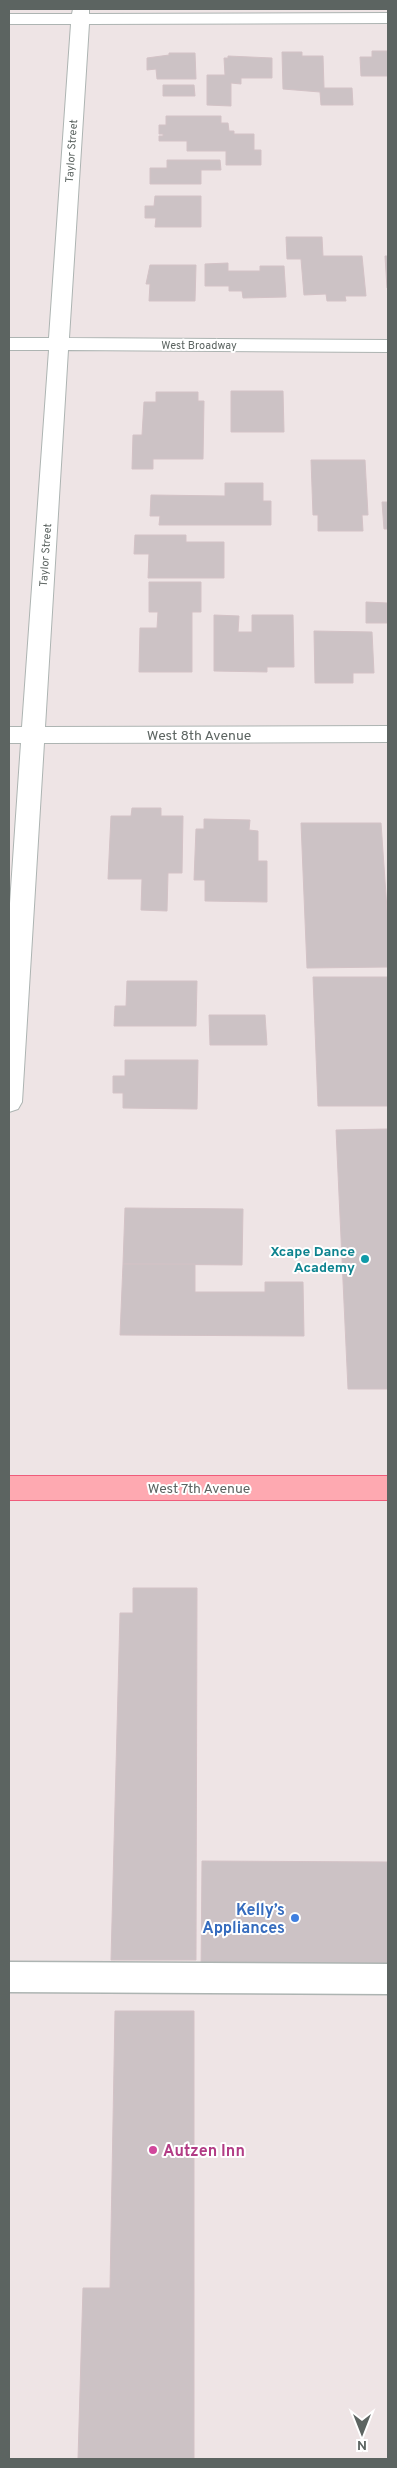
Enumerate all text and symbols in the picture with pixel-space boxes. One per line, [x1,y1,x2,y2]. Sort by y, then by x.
street label: Taylor Street [63,119,81,183]
street label: West Broadway [161,339,237,353]
street label: Taylor Street [37,523,55,587]
street label: West 8th Avenue [147,728,251,745]
place label: Xcape Dance Academy [270,1244,355,1277]
marker: Xcape Dance Academy [359,1253,371,1265]
street label: West 7th Avenue [148,1481,250,1498]
place label: Kelly’s Appliances [202,1901,285,1939]
marker: Kelly’s Appliances [289,1912,301,1924]
place label: Autzen Inn [163,2142,245,2162]
marker: Autzen Inn [147,2144,159,2156]
north arrow [337,2408,387,2458]
text: N [357,2436,367,2453]

